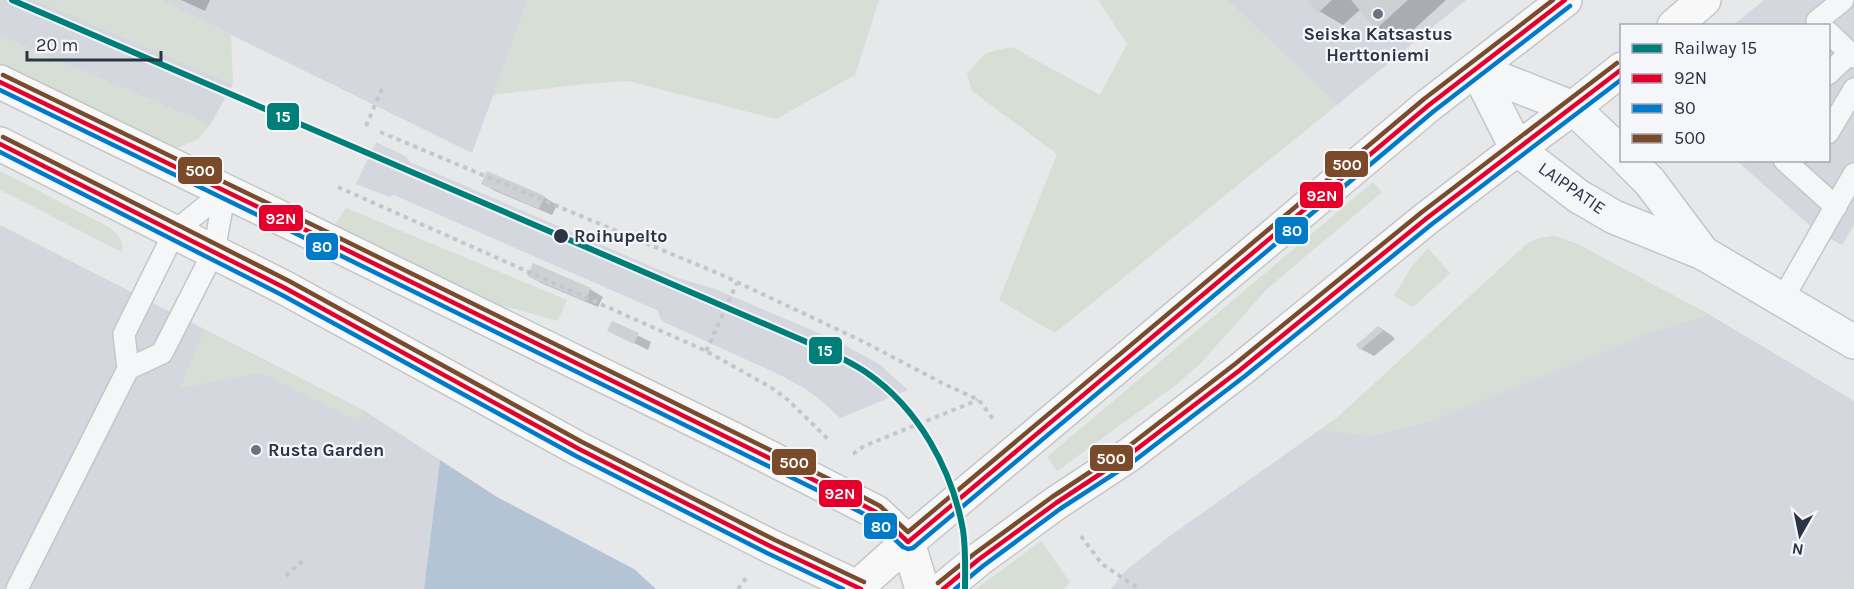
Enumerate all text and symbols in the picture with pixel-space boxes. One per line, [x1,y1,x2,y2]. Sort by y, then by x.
marker: Seiska Katsastus Herttoniemi [1371,7,1385,21]
place label: Seiska Katsastus Herttoniemi [1304,23,1452,66]
scale bar [27,24,160,62]
legend [1620,24,1830,162]
text: 20 m [36,34,78,56]
text: Railway 15 [1674,37,1757,59]
text: 92N [1674,67,1707,89]
text: 80 [1674,97,1696,119]
line badge: 15 [266,102,300,131]
text: 15 [275,107,291,126]
text: 500 [1674,127,1706,149]
line badge: 500 [1324,150,1369,178]
text: 500 [1332,155,1362,174]
line badge: 500 [177,156,223,185]
street label: LAIPPATIE [1534,157,1610,219]
text: 500 [185,161,215,180]
line badge: 92N [1299,181,1344,209]
text: 92N [1307,186,1337,205]
line badge: 92N [258,204,304,232]
text: 92N [266,209,296,228]
line badge: 80 [1274,216,1309,245]
text: 80 [1282,221,1302,240]
place label: Roihupelto [574,225,667,247]
marker: Roihupelto [552,227,570,245]
line badge: 80 [305,232,339,261]
text: 80 [312,237,332,256]
line badge: 15 [808,336,843,365]
text: 15 [817,341,833,360]
place label: Rusta Garden [268,439,384,461]
marker: Rusta Garden [249,443,263,457]
line badge: 500 [1089,444,1134,472]
line badge: 500 [771,448,817,476]
text: 500 [1096,449,1126,468]
text: 500 [779,453,809,472]
line badge: 92N [818,479,863,508]
text: 92N [825,484,855,503]
north arrow [1770,505,1830,565]
line badge: 80 [863,512,898,540]
text: 80 [871,517,891,536]
text: N [1791,539,1805,560]

